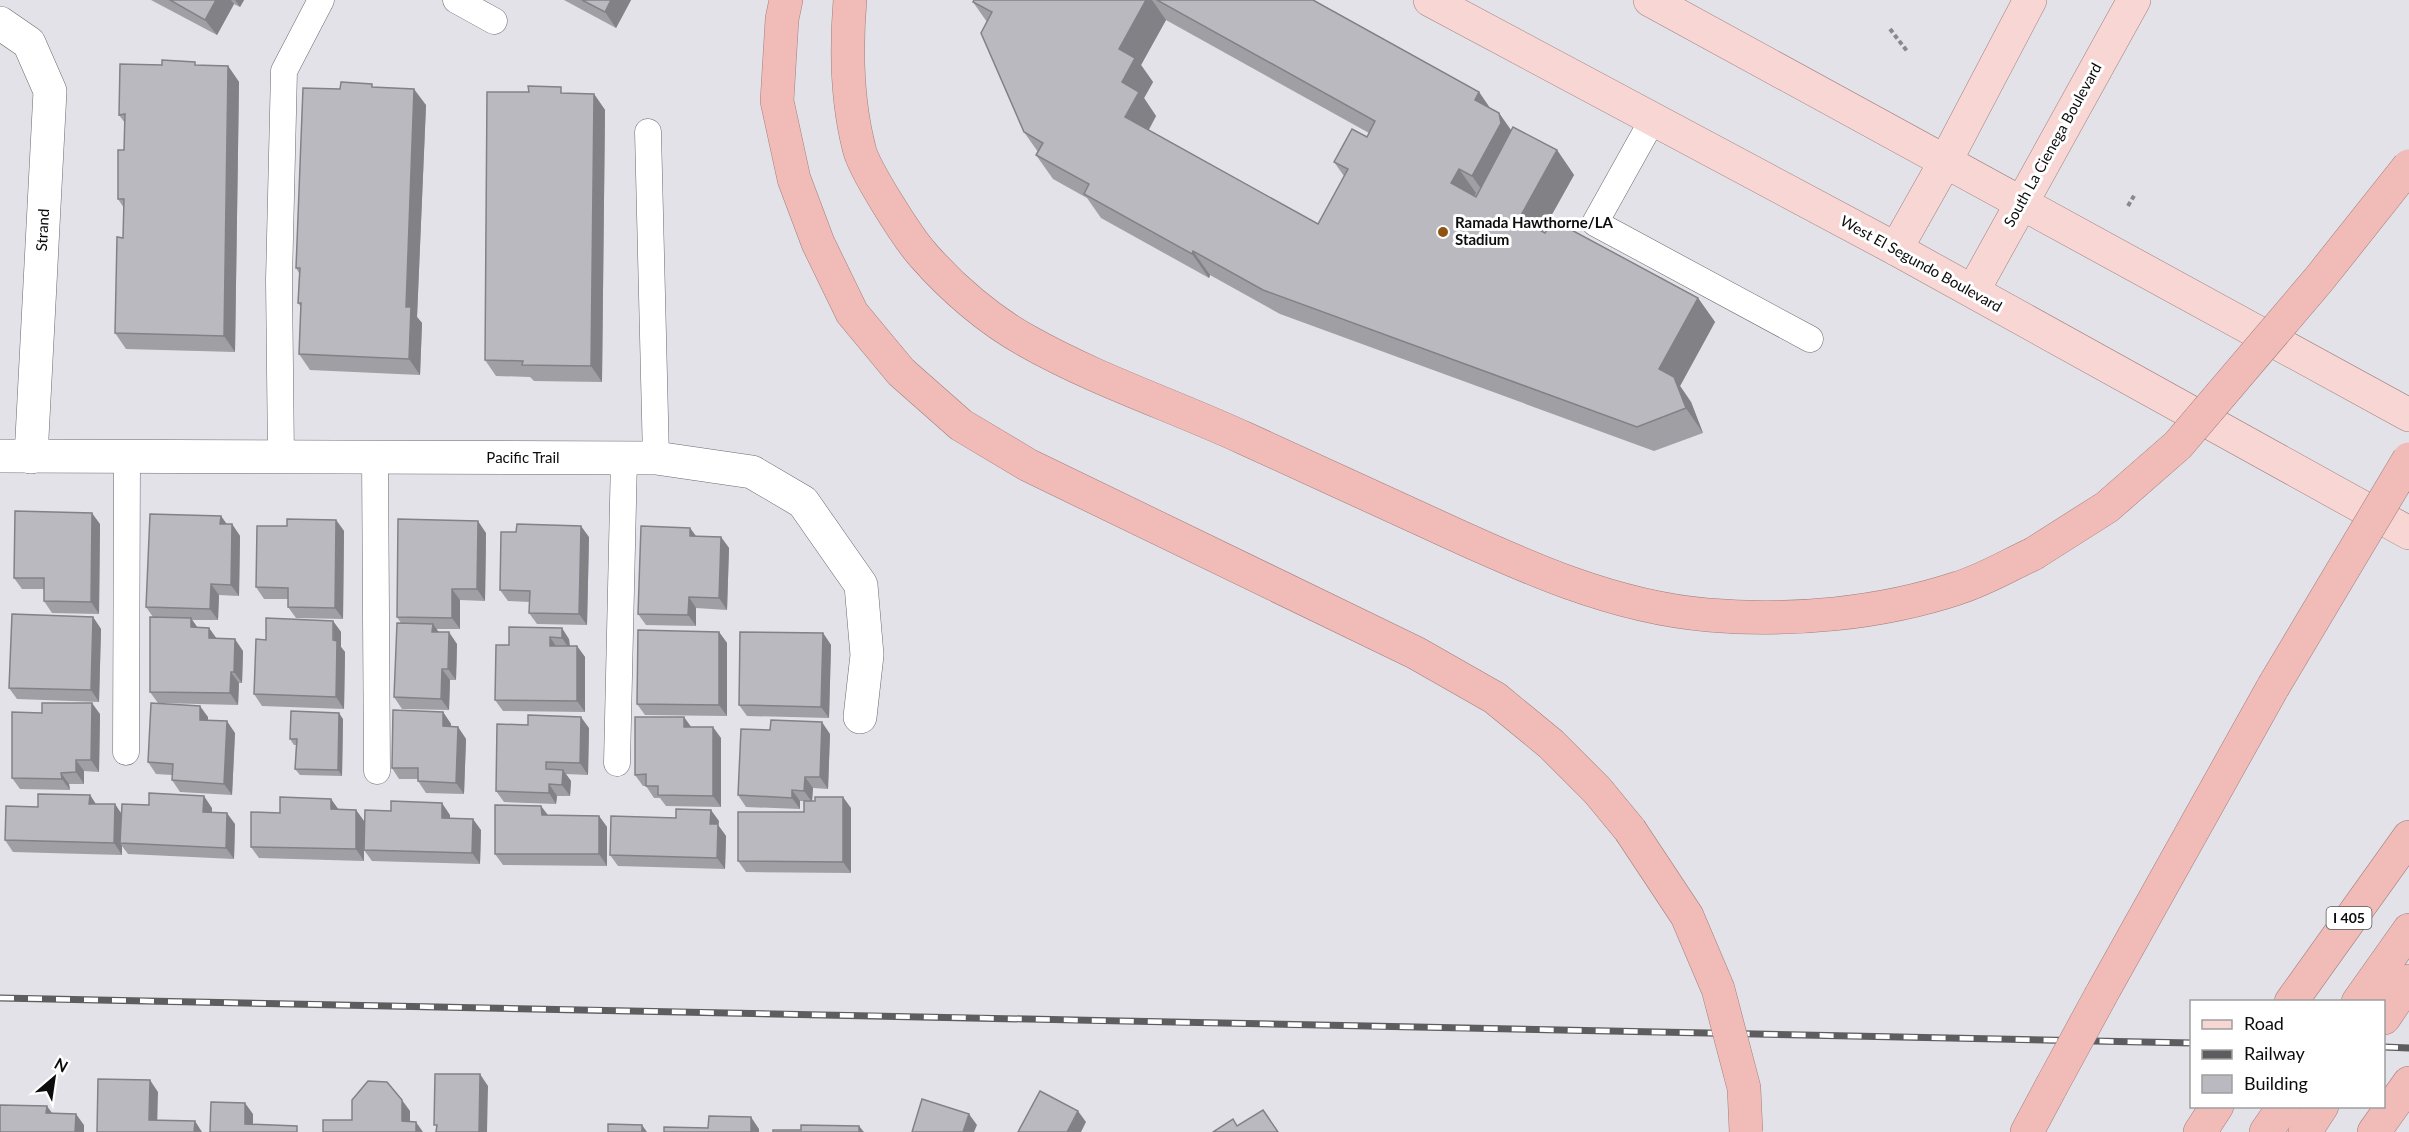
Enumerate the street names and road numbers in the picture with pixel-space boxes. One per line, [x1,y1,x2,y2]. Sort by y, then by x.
street label: South La Cienega Boulevard [1999,59,2105,230]
street label: Strand [32,208,52,252]
street label: West El Segundo Boulevard [1838,211,2005,315]
street label: Pacific Trail [486,448,560,466]
road number: I 405 [2326,907,2372,929]

